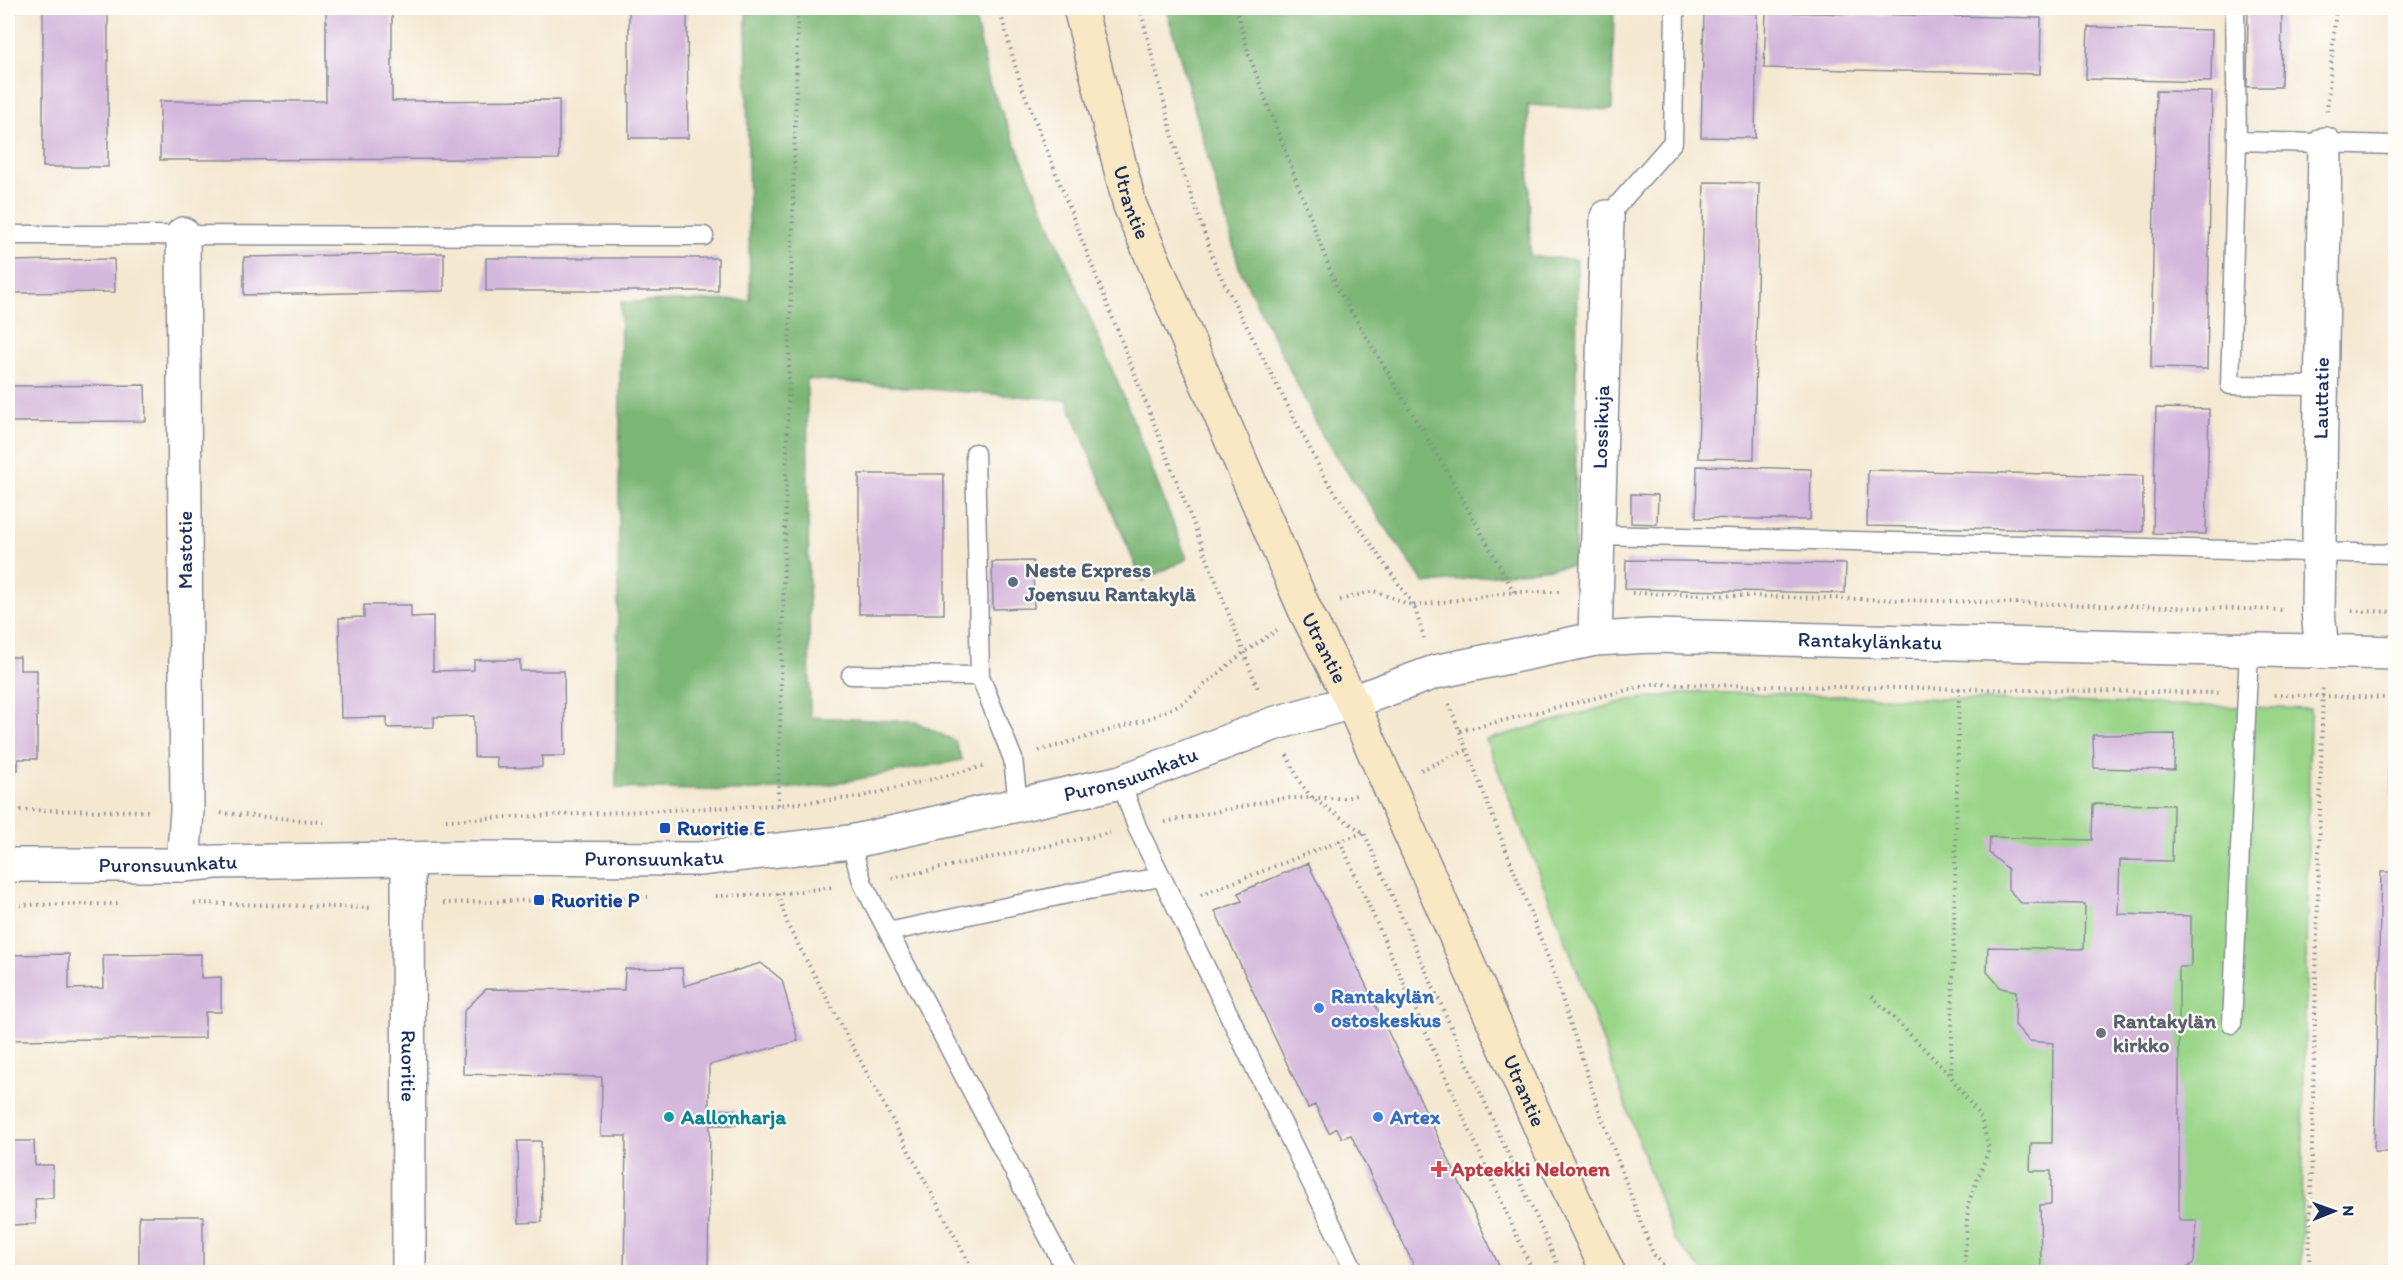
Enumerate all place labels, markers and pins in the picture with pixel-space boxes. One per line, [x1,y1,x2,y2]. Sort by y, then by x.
place label: Neste Express Joensuu Rantakylä [1024,557,1197,607]
marker: Neste Express Joensuu Rantakylä [1006,575,1020,589]
place label: Ruoritie E [677,815,766,840]
marker: Ruoritie E [658,821,672,835]
place label: Ruoritie P [551,887,640,912]
marker: Ruoritie P [532,893,546,907]
place label: Rantakylän ostoskeskus [1331,983,1441,1032]
marker: Rantakylän ostoskeskus [1312,1001,1326,1015]
place label: Rantakylän kirkko [2113,1008,2216,1057]
marker: Rantakylän kirkko [2094,1026,2108,1040]
place label: Aallonharja [680,1104,787,1130]
place label: Artex [1389,1104,1441,1129]
marker: Aallonharja [662,1110,676,1124]
marker: Artex [1371,1110,1385,1124]
place label: Apteekki Nelonen [1450,1156,1610,1182]
marker: Apteekki Nelonen [1432,1162,1446,1176]

